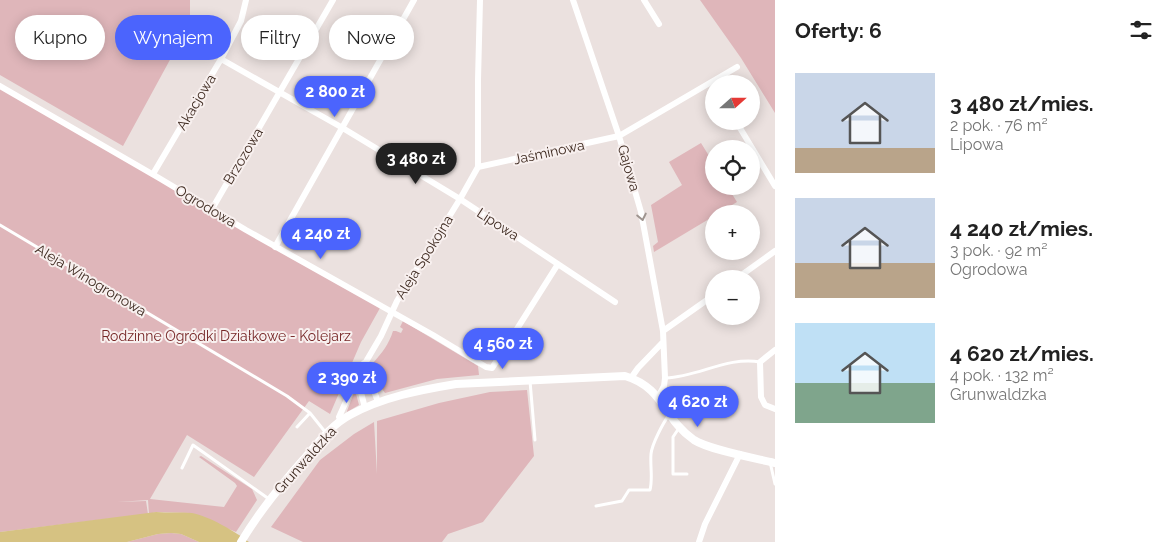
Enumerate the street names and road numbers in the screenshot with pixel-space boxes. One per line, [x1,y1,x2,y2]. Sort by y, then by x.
street label: Akacjowa [173,71,219,133]
street label: Brzozowa [220,125,266,187]
street label: Jaśminowa [512,137,586,167]
street label: Gajowa [615,143,643,193]
street label: Ogrodowa [173,182,239,230]
street label: Lipowa [474,205,522,243]
street label: Aleja Spokojna [392,212,456,302]
street label: Aleja Winogronowa [33,241,149,319]
street label: Grunwaldzka [271,423,339,497]

